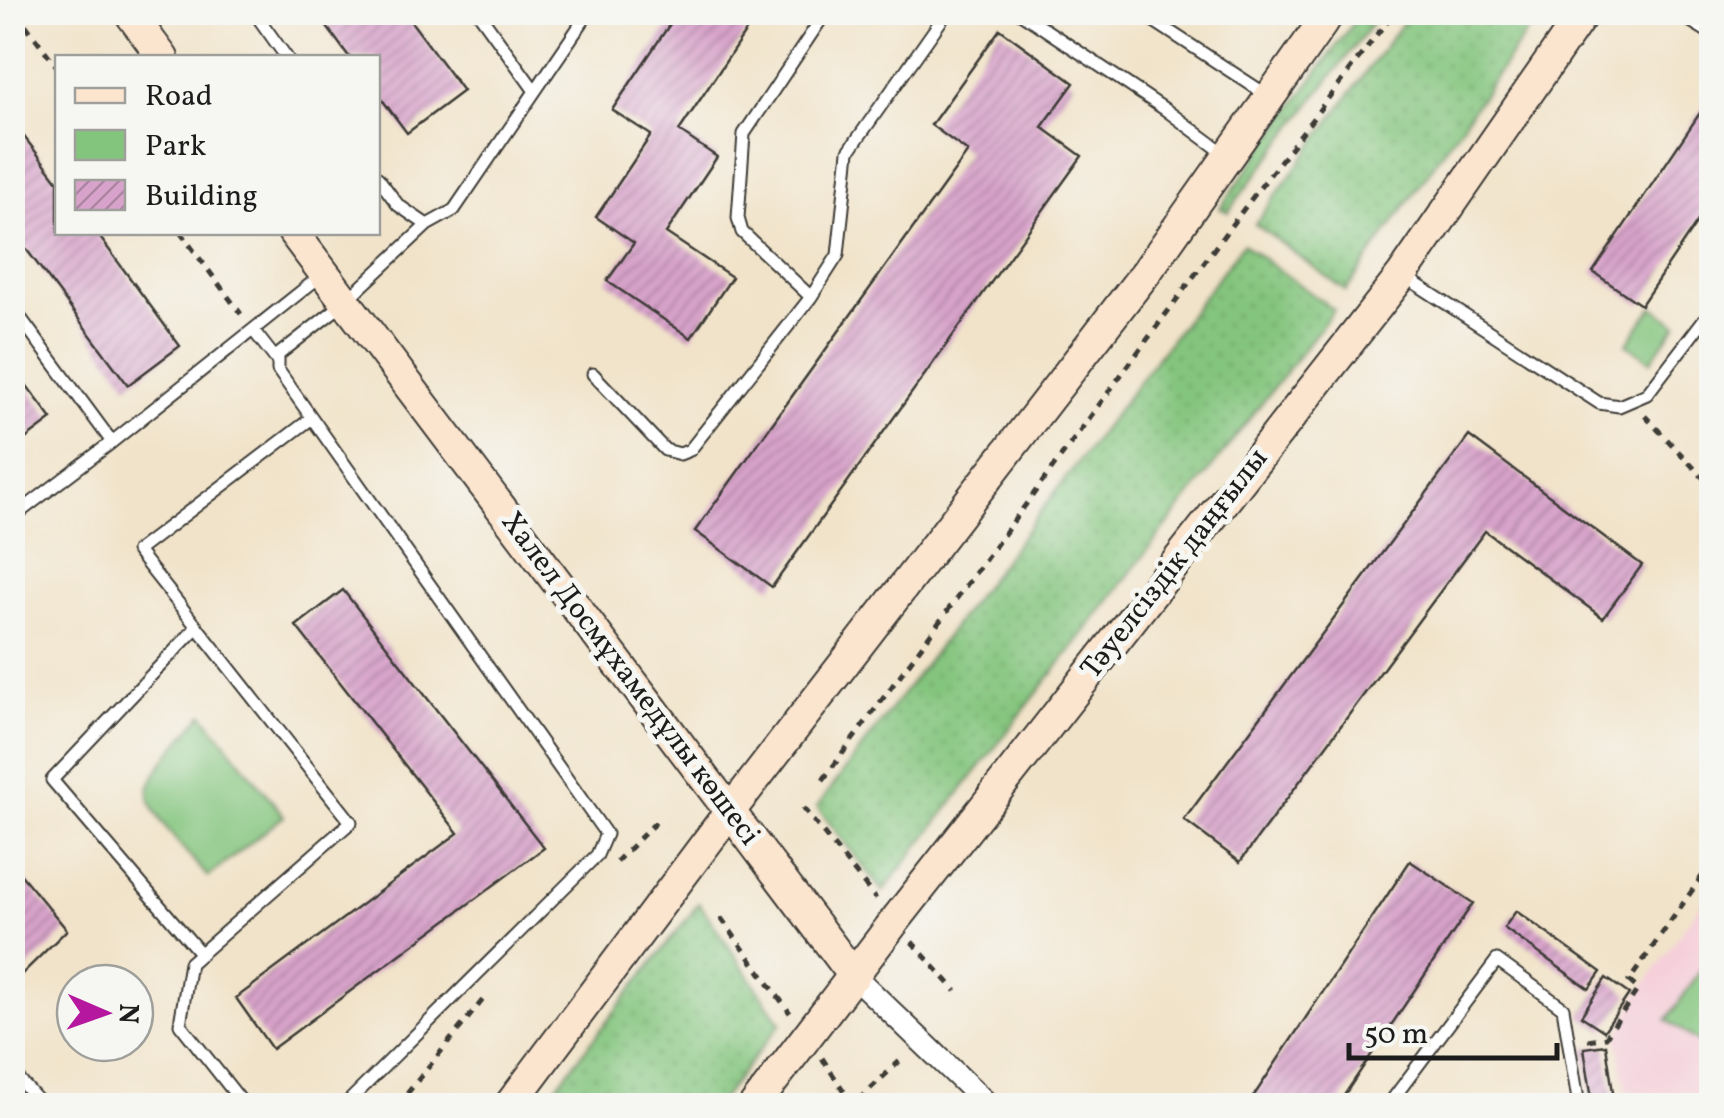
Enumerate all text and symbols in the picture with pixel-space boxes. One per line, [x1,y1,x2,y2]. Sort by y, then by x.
legend [55,55,380,235]
text: Road [145,76,213,118]
text: Park [145,126,206,168]
text: Building [145,176,258,218]
street label: Тәуелсіздік даңғылы [1071,440,1279,688]
street label: Халел Досмұхамедұлы көшесі [490,503,770,855]
north arrow [55,963,155,1063]
scale bar [1349,998,1556,1060]
text: N [108,1003,147,1025]
text: 50 m [1364,1014,1428,1056]

